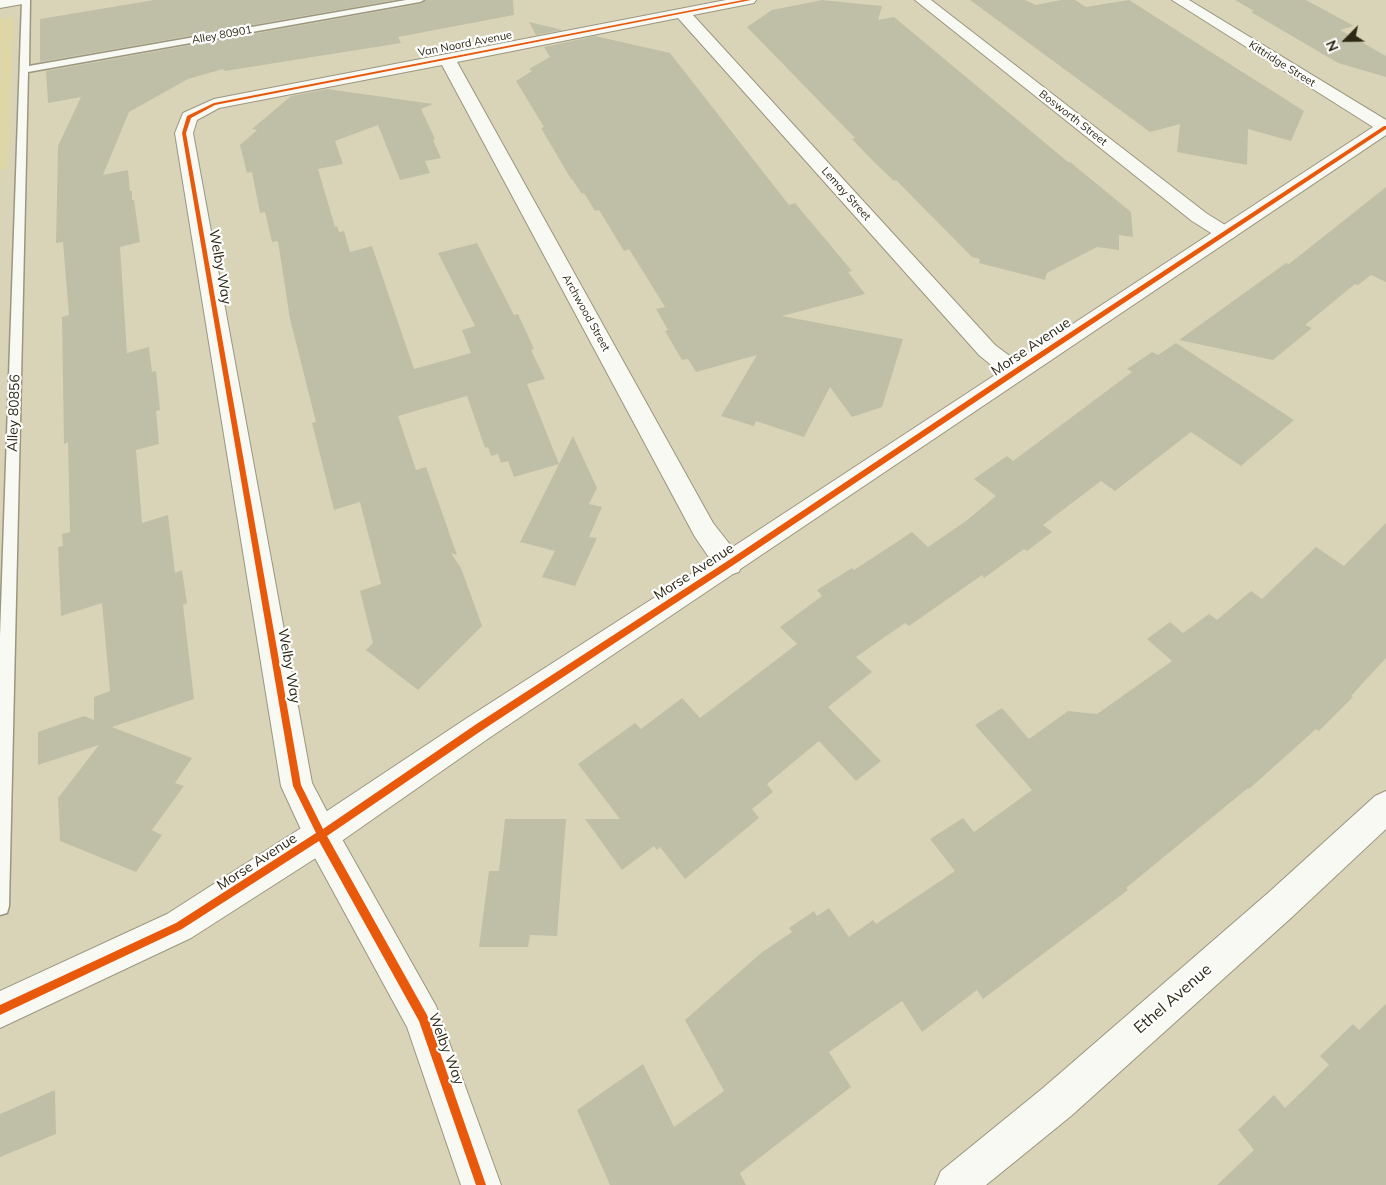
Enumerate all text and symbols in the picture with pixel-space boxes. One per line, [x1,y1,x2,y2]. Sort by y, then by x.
north arrow [1321,15,1371,65]
street label: Alley 80901 [191,23,253,47]
street label: Van Noord Avenue [417,28,513,60]
text: N [1322,37,1343,54]
street label: Kittridge Street [1246,38,1318,90]
street label: Bosworth Street [1036,87,1110,149]
street label: Lemay Street [819,165,873,223]
street label: Welby Way [205,228,235,306]
street label: Archwood Street [559,272,613,354]
street label: Morse Avenue [988,314,1074,380]
street label: Alley 80856 [4,374,24,452]
street label: Morse Avenue [651,540,737,604]
street label: Welby Way [274,627,304,705]
street label: Morse Avenue [214,830,300,894]
street label: Ethel Avenue [1130,960,1216,1038]
street label: Welby Way [425,1011,467,1087]

